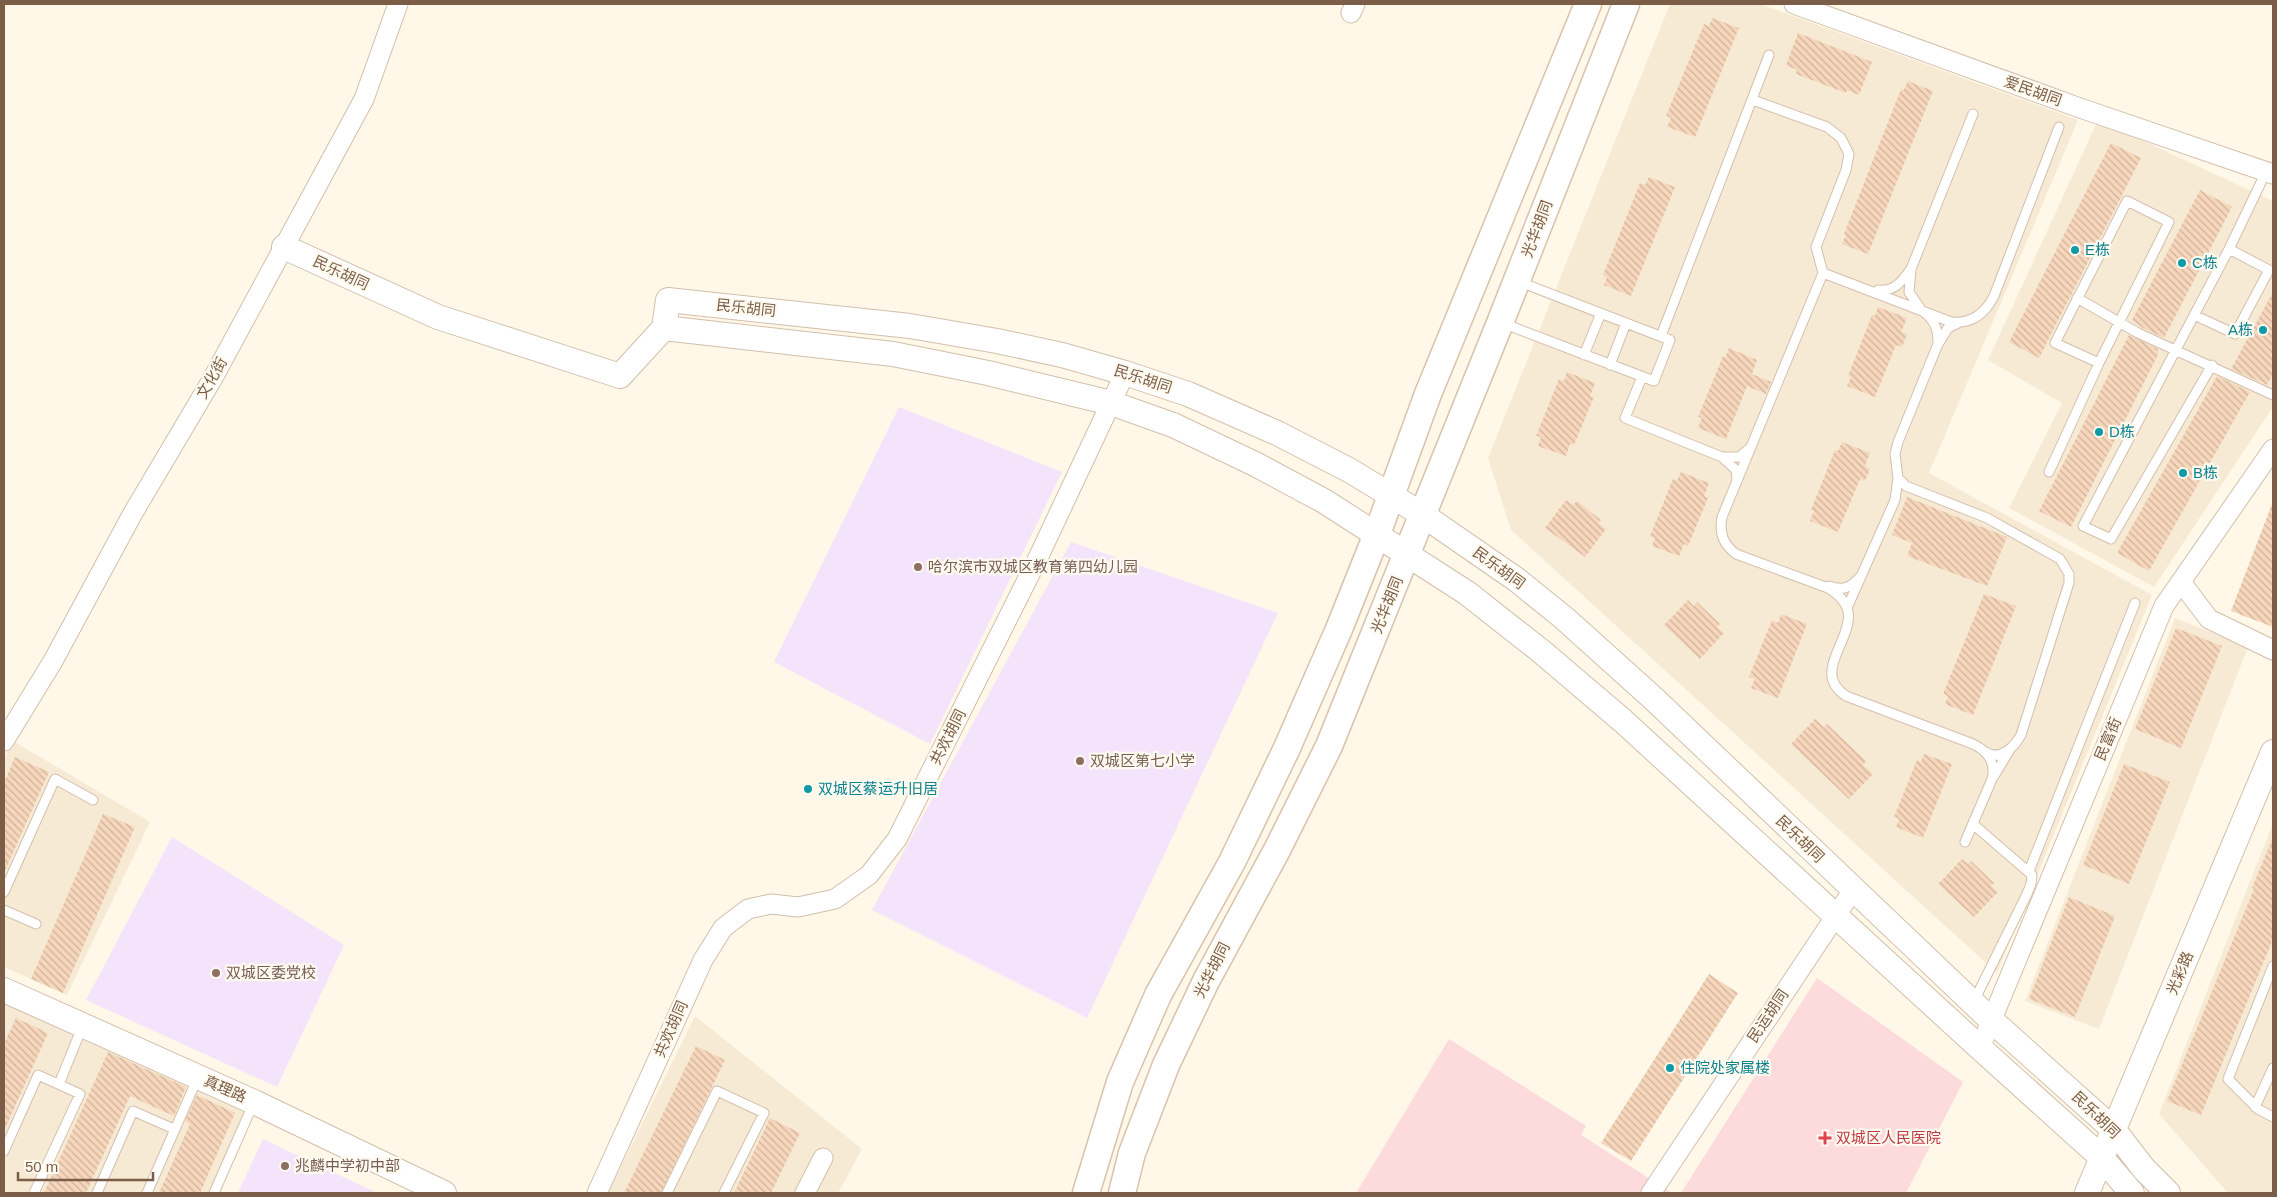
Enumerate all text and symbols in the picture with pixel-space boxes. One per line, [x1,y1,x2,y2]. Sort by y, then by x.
street label: 爱民胡同 [2002,72,2064,109]
street label: 光华胡同 [1518,198,1555,260]
place label: E栋 [2085,241,2110,258]
marker: E栋 [2069,244,2081,256]
street label: 民乐胡同 [310,252,372,293]
place label: C栋 [2192,254,2218,271]
marker: C栋 [2176,257,2188,269]
street label: 民乐胡同 [715,296,777,319]
place label: A栋 [2228,321,2253,338]
marker: A栋 [2257,324,2269,336]
street label: 文化街 [193,354,230,401]
street label: 民乐胡同 [1112,361,1174,396]
place label: D栋 [2109,423,2135,440]
marker: D栋 [2093,426,2105,438]
place label: B栋 [2193,464,2218,481]
marker: B栋 [2177,467,2189,479]
street label: 民乐胡同 [1470,543,1529,592]
place label: 哈尔滨市双城区教育第四幼儿园 [928,558,1138,575]
marker: 哈尔滨市双城区教育第四幼儿园 [912,561,924,573]
street label: 光华胡同 [1367,574,1406,636]
street label: 共欢胡同 [926,706,969,767]
street label: 民富街 [2091,715,2124,763]
place label: 双城区第七小学 [1090,752,1195,769]
marker: 双城区第七小学 [1074,755,1086,767]
place label: 双城区蔡运升旧居 [818,780,938,797]
marker: 双城区蔡运升旧居 [802,783,814,795]
street label: 民乐胡同 [1773,812,1828,866]
street label: 光华胡同 [1190,939,1233,1000]
street label: 光彩路 [2163,949,2196,997]
place label: 双城区委党校 [226,964,316,981]
marker: 双城区委党校 [210,967,222,979]
street label: 民运胡同 [1744,986,1791,1045]
street label: 共欢胡同 [651,998,691,1060]
place label: 住院处家属楼 [1680,1059,1770,1076]
marker: 住院处家属楼 [1664,1062,1676,1074]
street label: 真理路 [201,1072,249,1105]
street label: 民乐胡同 [2069,1088,2124,1142]
place label: 双城区人民医院 [1836,1129,1941,1146]
marker: 双城区人民医院 [1818,1131,1832,1145]
scale bar [18,1150,152,1182]
place label: 兆麟中学初中部 [295,1157,400,1174]
text: 50 m [25,1158,58,1175]
marker: 兆麟中学初中部 [279,1160,291,1172]

